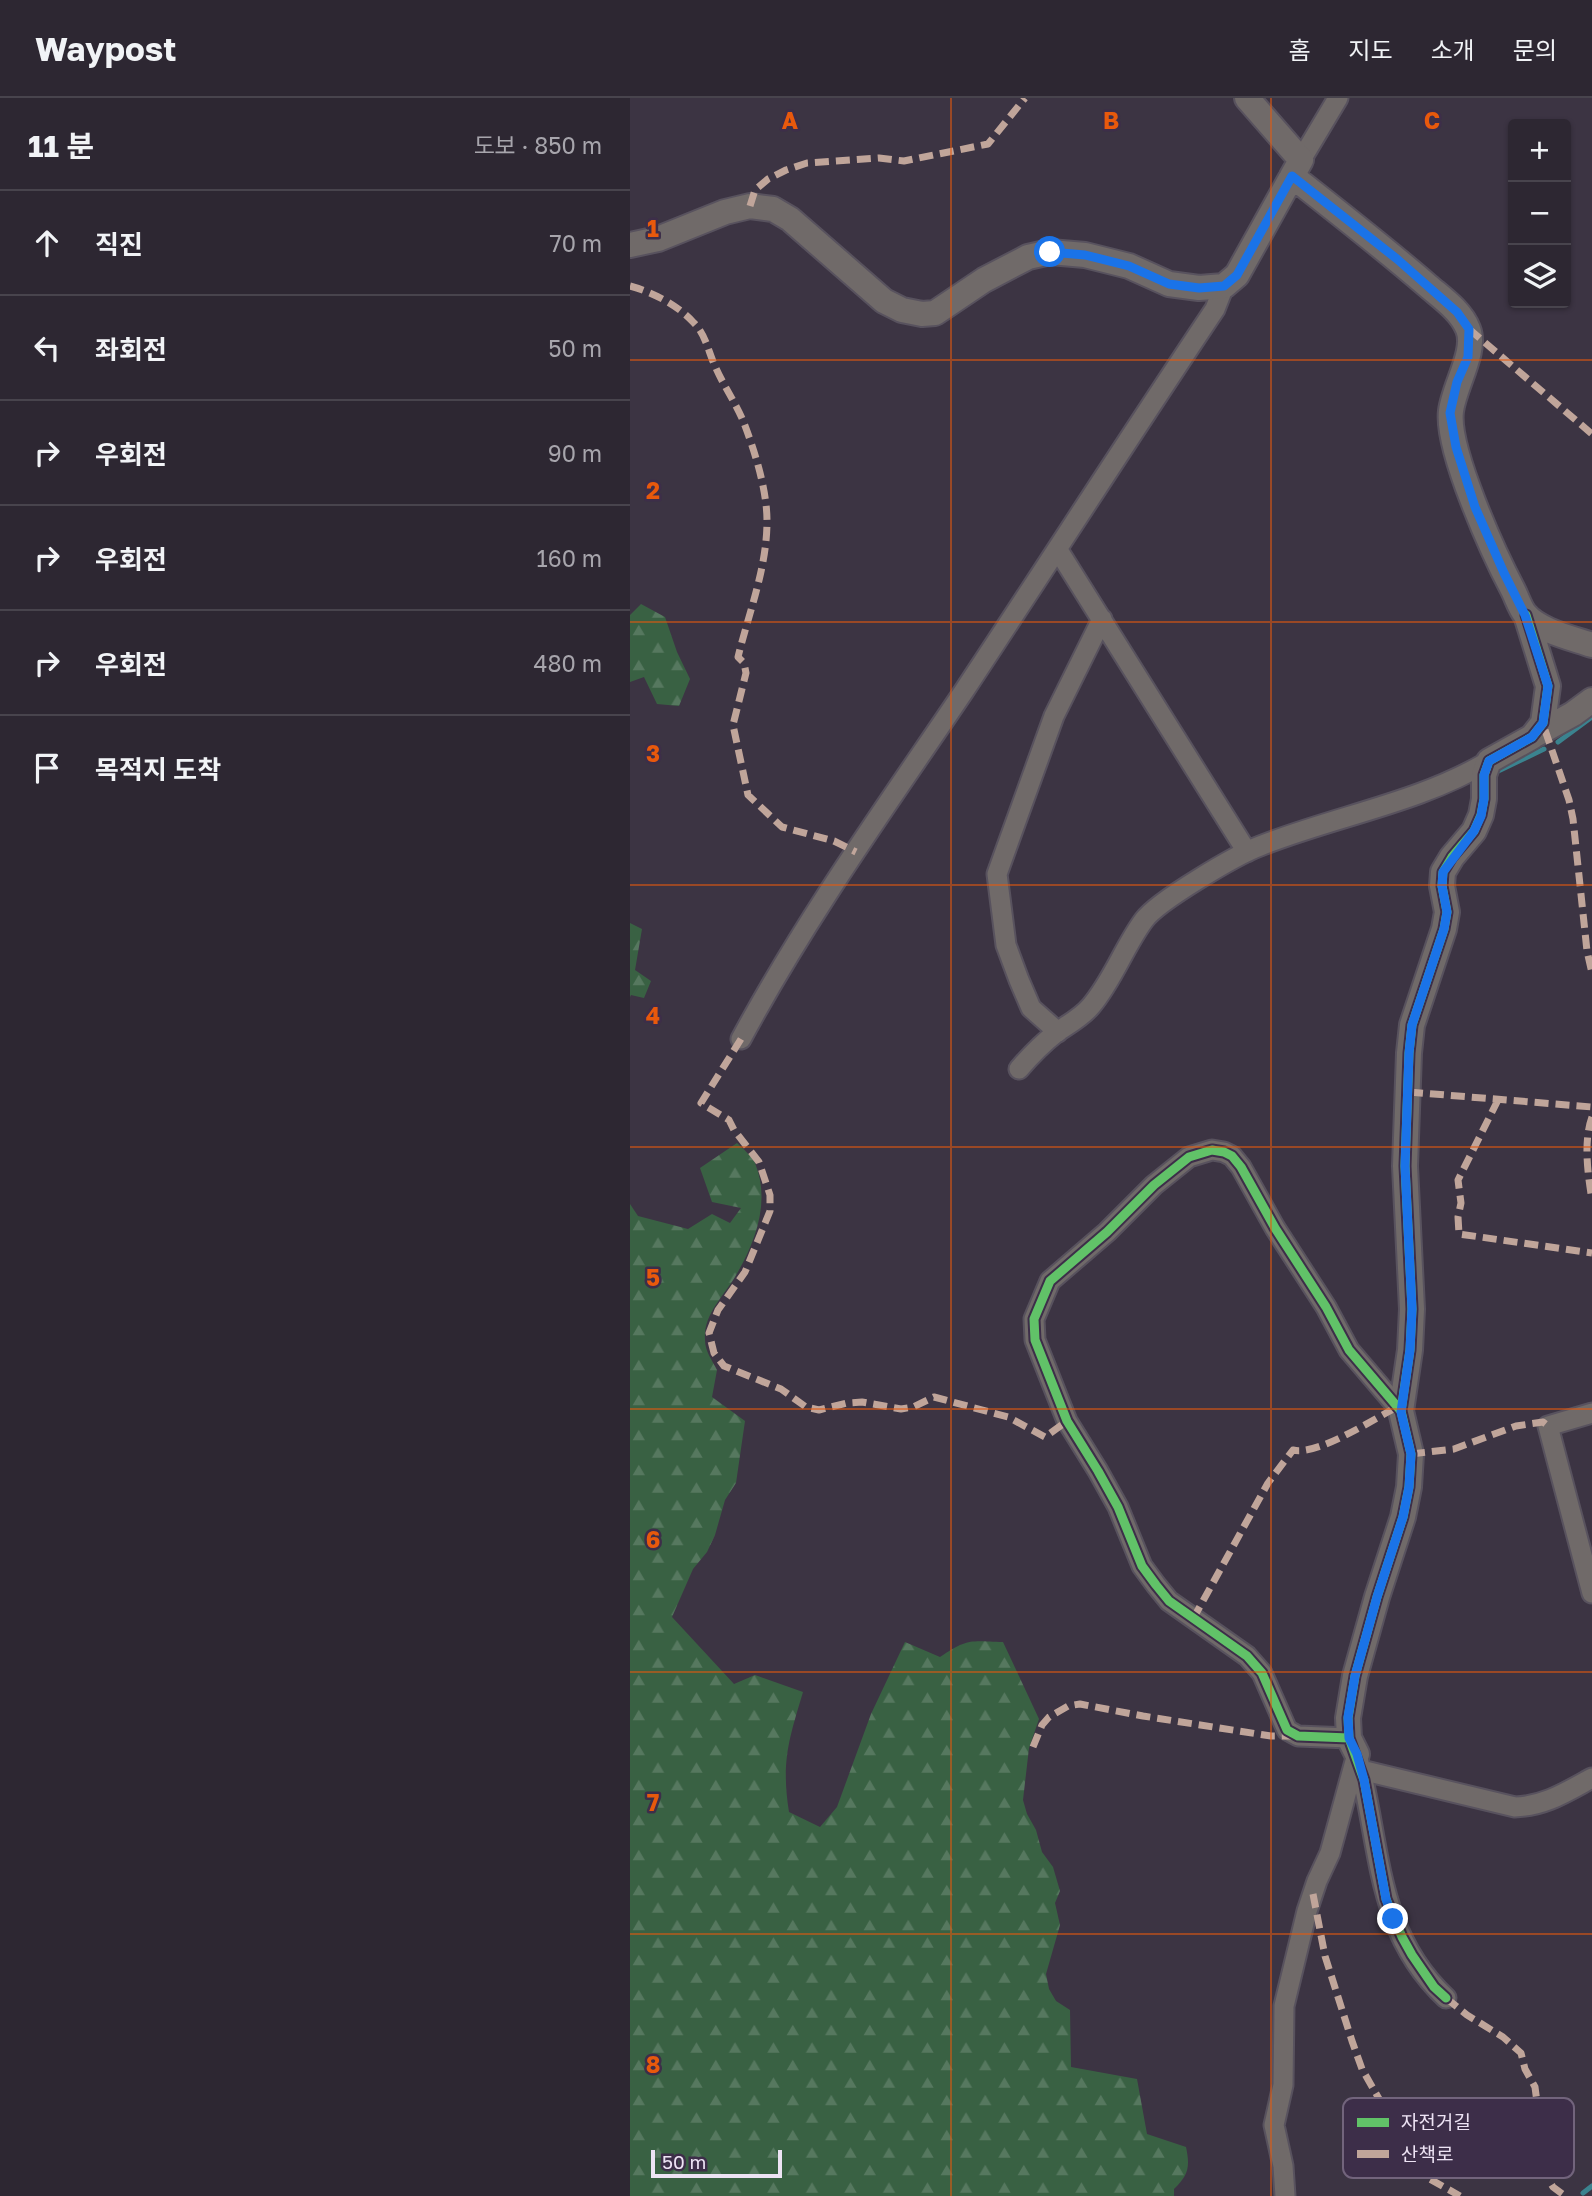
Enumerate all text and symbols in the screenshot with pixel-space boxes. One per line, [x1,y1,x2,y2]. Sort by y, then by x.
text: Waypost [35,29,176,68]
text: 홈 [1288,35,1310,64]
text: 지도 [1348,35,1393,64]
text: 소개 [1431,35,1475,64]
text: 문의 [1513,35,1557,64]
text: A [782,106,799,134]
text: B [1103,106,1119,134]
text: C [1424,106,1440,134]
map controls [1508,119,1571,308]
button: + [1508,119,1571,182]
text: 11 분 [28,128,94,164]
text: 도보 · 850 m [474,131,602,159]
button: − [1508,182,1571,245]
text: 1 [647,214,659,242]
icon: ahead [28,224,66,262]
text: 직진 [95,229,143,260]
text: 70 m [549,229,602,257]
route start [1034,236,1065,267]
button: layers [1508,245,1571,308]
icon: left [28,329,66,367]
text: 좌회전 [95,334,167,365]
text: 50 m [548,334,602,362]
icon: right [28,434,66,472]
text: 우회전 [95,439,167,470]
text: 90 m [548,439,602,467]
text: 2 [646,476,660,504]
icon: right [28,539,66,577]
text: 우회전 [95,544,167,575]
text: 160 m [537,544,602,572]
icon: right [28,644,66,682]
text: 우회전 [95,649,167,680]
text: 480 m [534,649,602,677]
text: 3 [646,739,660,767]
icon: arrive [28,749,66,787]
text: 목적지 도착 [95,754,221,785]
text: 4 [646,1001,660,1029]
text: 5 [646,1263,660,1291]
text: 6 [646,1525,660,1553]
text: 7 [647,1788,659,1816]
route end [1377,1903,1408,1934]
text: 8 [646,2050,660,2078]
legend [1343,2098,1574,2178]
text: 자전거길 [1401,2110,1471,2133]
text: 산책로 [1401,2142,1453,2165]
scale bar [651,2147,782,2179]
text: 50 m [662,2150,706,2173]

